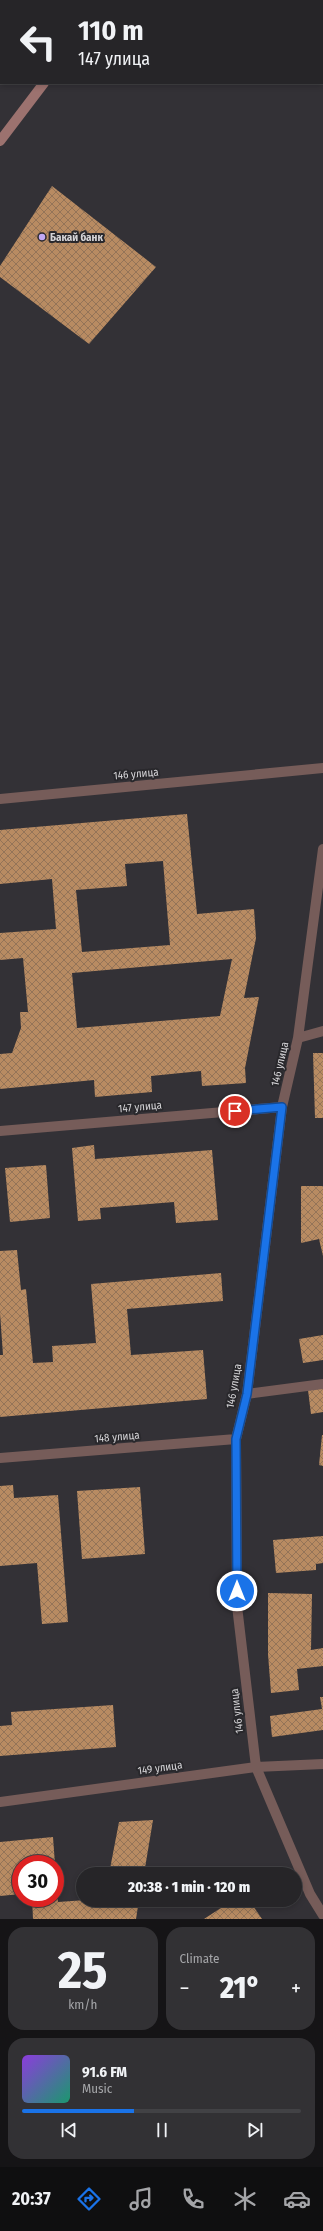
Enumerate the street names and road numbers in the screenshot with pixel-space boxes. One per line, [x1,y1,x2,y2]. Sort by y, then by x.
street label: 146 улица [113,766,159,782]
street label: 146 улица [269,1041,291,1087]
street label: 147 улица [118,1099,162,1115]
street label: 146 улица [224,1363,244,1409]
street label: 148 улица [94,1429,140,1445]
street label: 146 улица [228,1688,246,1734]
street label: 149 улица [137,1758,183,1778]

